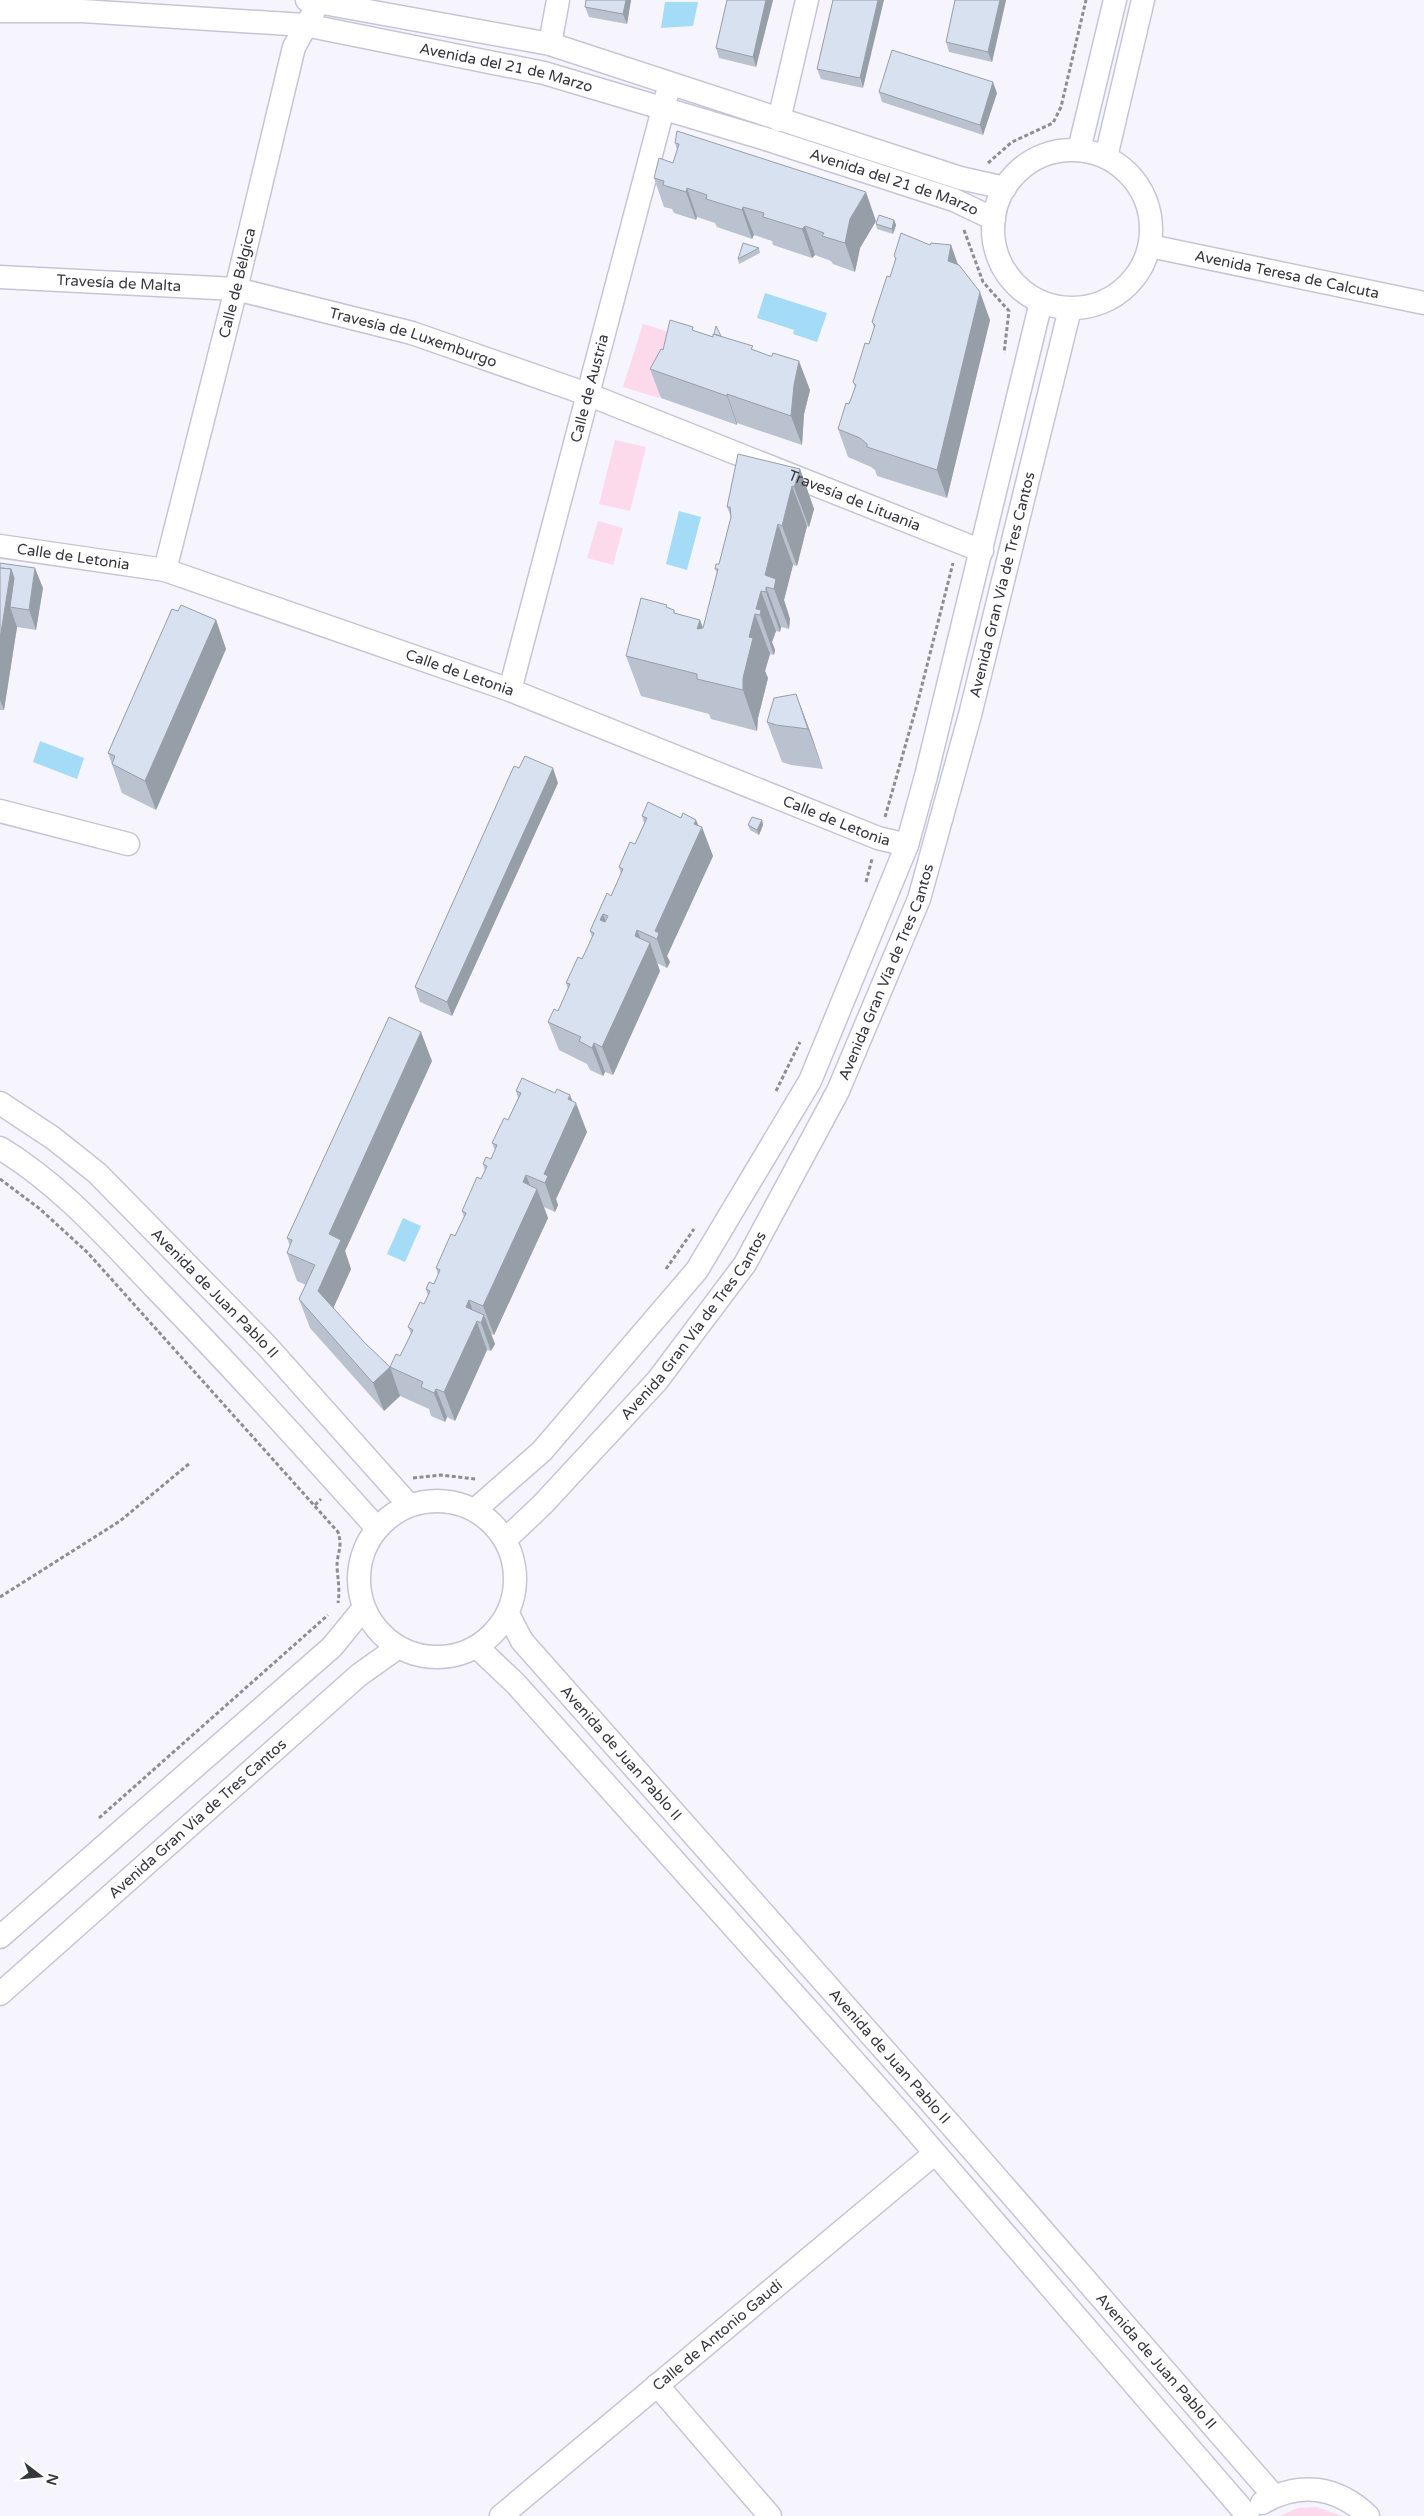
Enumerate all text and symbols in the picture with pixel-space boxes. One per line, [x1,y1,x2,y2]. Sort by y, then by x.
street label: Avenida del 21 de Marzo [418,39,595,96]
street label: Avenida del 21 de Marzo [808,145,981,219]
street label: Calle de Bélgica [215,226,259,340]
street label: Avenida Teresa de Calcuta [1193,247,1381,302]
street label: Travesía de Malta [56,271,182,295]
street label: Travesía de Luxemburgo [327,304,499,371]
street label: Calle de Austria [567,332,612,445]
street label: Travesía de Lituania [786,466,923,535]
street label: Avenida Gran Vía de Tres Cantos [966,470,1039,699]
street label: Calle de Letonia [16,540,131,574]
street label: Calle de Letonia [403,645,517,700]
street label: Calle de Letonia [780,792,892,850]
street label: Avenida Gran Vía de Tres Cantos [835,862,937,1083]
street label: Avenida de Juan Pablo II [147,1225,282,1362]
street label: Avenida Gran Vía de Tres Cantos [617,1228,770,1423]
street label: Avenida de Juan Pablo II [557,1682,686,1824]
street label: Avenida Gran Vía de Tres Cantos [105,1735,290,1902]
street label: Avenida de Juan Pablo II [825,1985,954,2127]
street label: Calle de Antonio Gaudí [649,2276,786,2394]
street label: Avenida de Juan Pablo II [1092,2289,1220,2433]
north arrow [15,2451,65,2501]
text: N [42,2472,62,2487]

